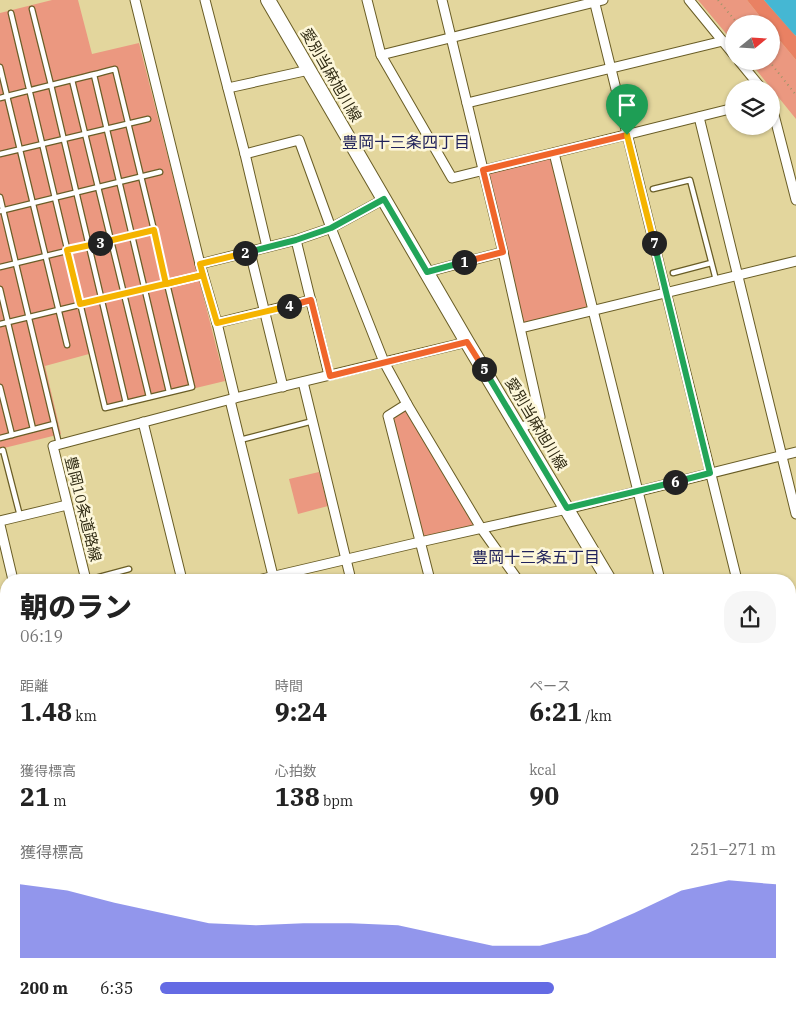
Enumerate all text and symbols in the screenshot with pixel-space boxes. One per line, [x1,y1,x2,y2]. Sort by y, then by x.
north arrow [725,15,780,70]
map controls [725,15,780,135]
street label: 愛別当麻旭川線 [297,25,366,125]
button: layers [725,80,780,135]
pin [606,84,648,135]
icon: arrive [613,91,641,119]
district label: 豊岡十三条四丁目 [342,132,470,152]
pin: 3 [88,230,112,256]
pin: 7 [642,230,666,256]
text: 3 [96,234,105,252]
text: 7 [650,234,659,252]
pin: 2 [232,240,258,266]
text: 2 [241,244,250,262]
pin: 1 [452,250,476,274]
text: 1 [460,253,469,271]
pin: 4 [276,294,302,318]
text: 4 [285,297,294,315]
pin: 5 [472,356,496,382]
text: 5 [480,360,489,378]
street label: 愛別当麻旭川線 [501,374,572,474]
street label: 豊岡10条道路線 [61,454,106,564]
pin: 6 [662,470,688,494]
text: 6 [671,473,680,491]
district label: 豊岡十三条五丁目 [472,547,600,567]
text: 朝のラン [20,588,132,625]
button: share [724,591,776,643]
text: 06:19 [20,626,63,646]
text: 距離 [20,677,48,695]
text: 時間 [275,677,303,695]
text: ペース [529,677,571,695]
text: 1.48 [20,695,72,728]
text: 9:24 [275,695,327,728]
text: 6:21 [529,695,582,728]
text: km [72,707,97,725]
text: /km [582,707,612,725]
text: kcal [529,761,556,779]
text: 獲得標高 [20,762,76,780]
text: 心拍数 [275,762,317,780]
text: 90 [529,779,559,812]
text: 21 [20,780,50,813]
text: 138 [275,780,320,813]
text: m [50,792,67,810]
text: bpm [320,792,353,810]
text: 251–271 m [690,839,776,859]
text: 獲得標高 [20,842,84,862]
text: 200 m [20,978,68,998]
text: 6:35 [100,978,133,998]

